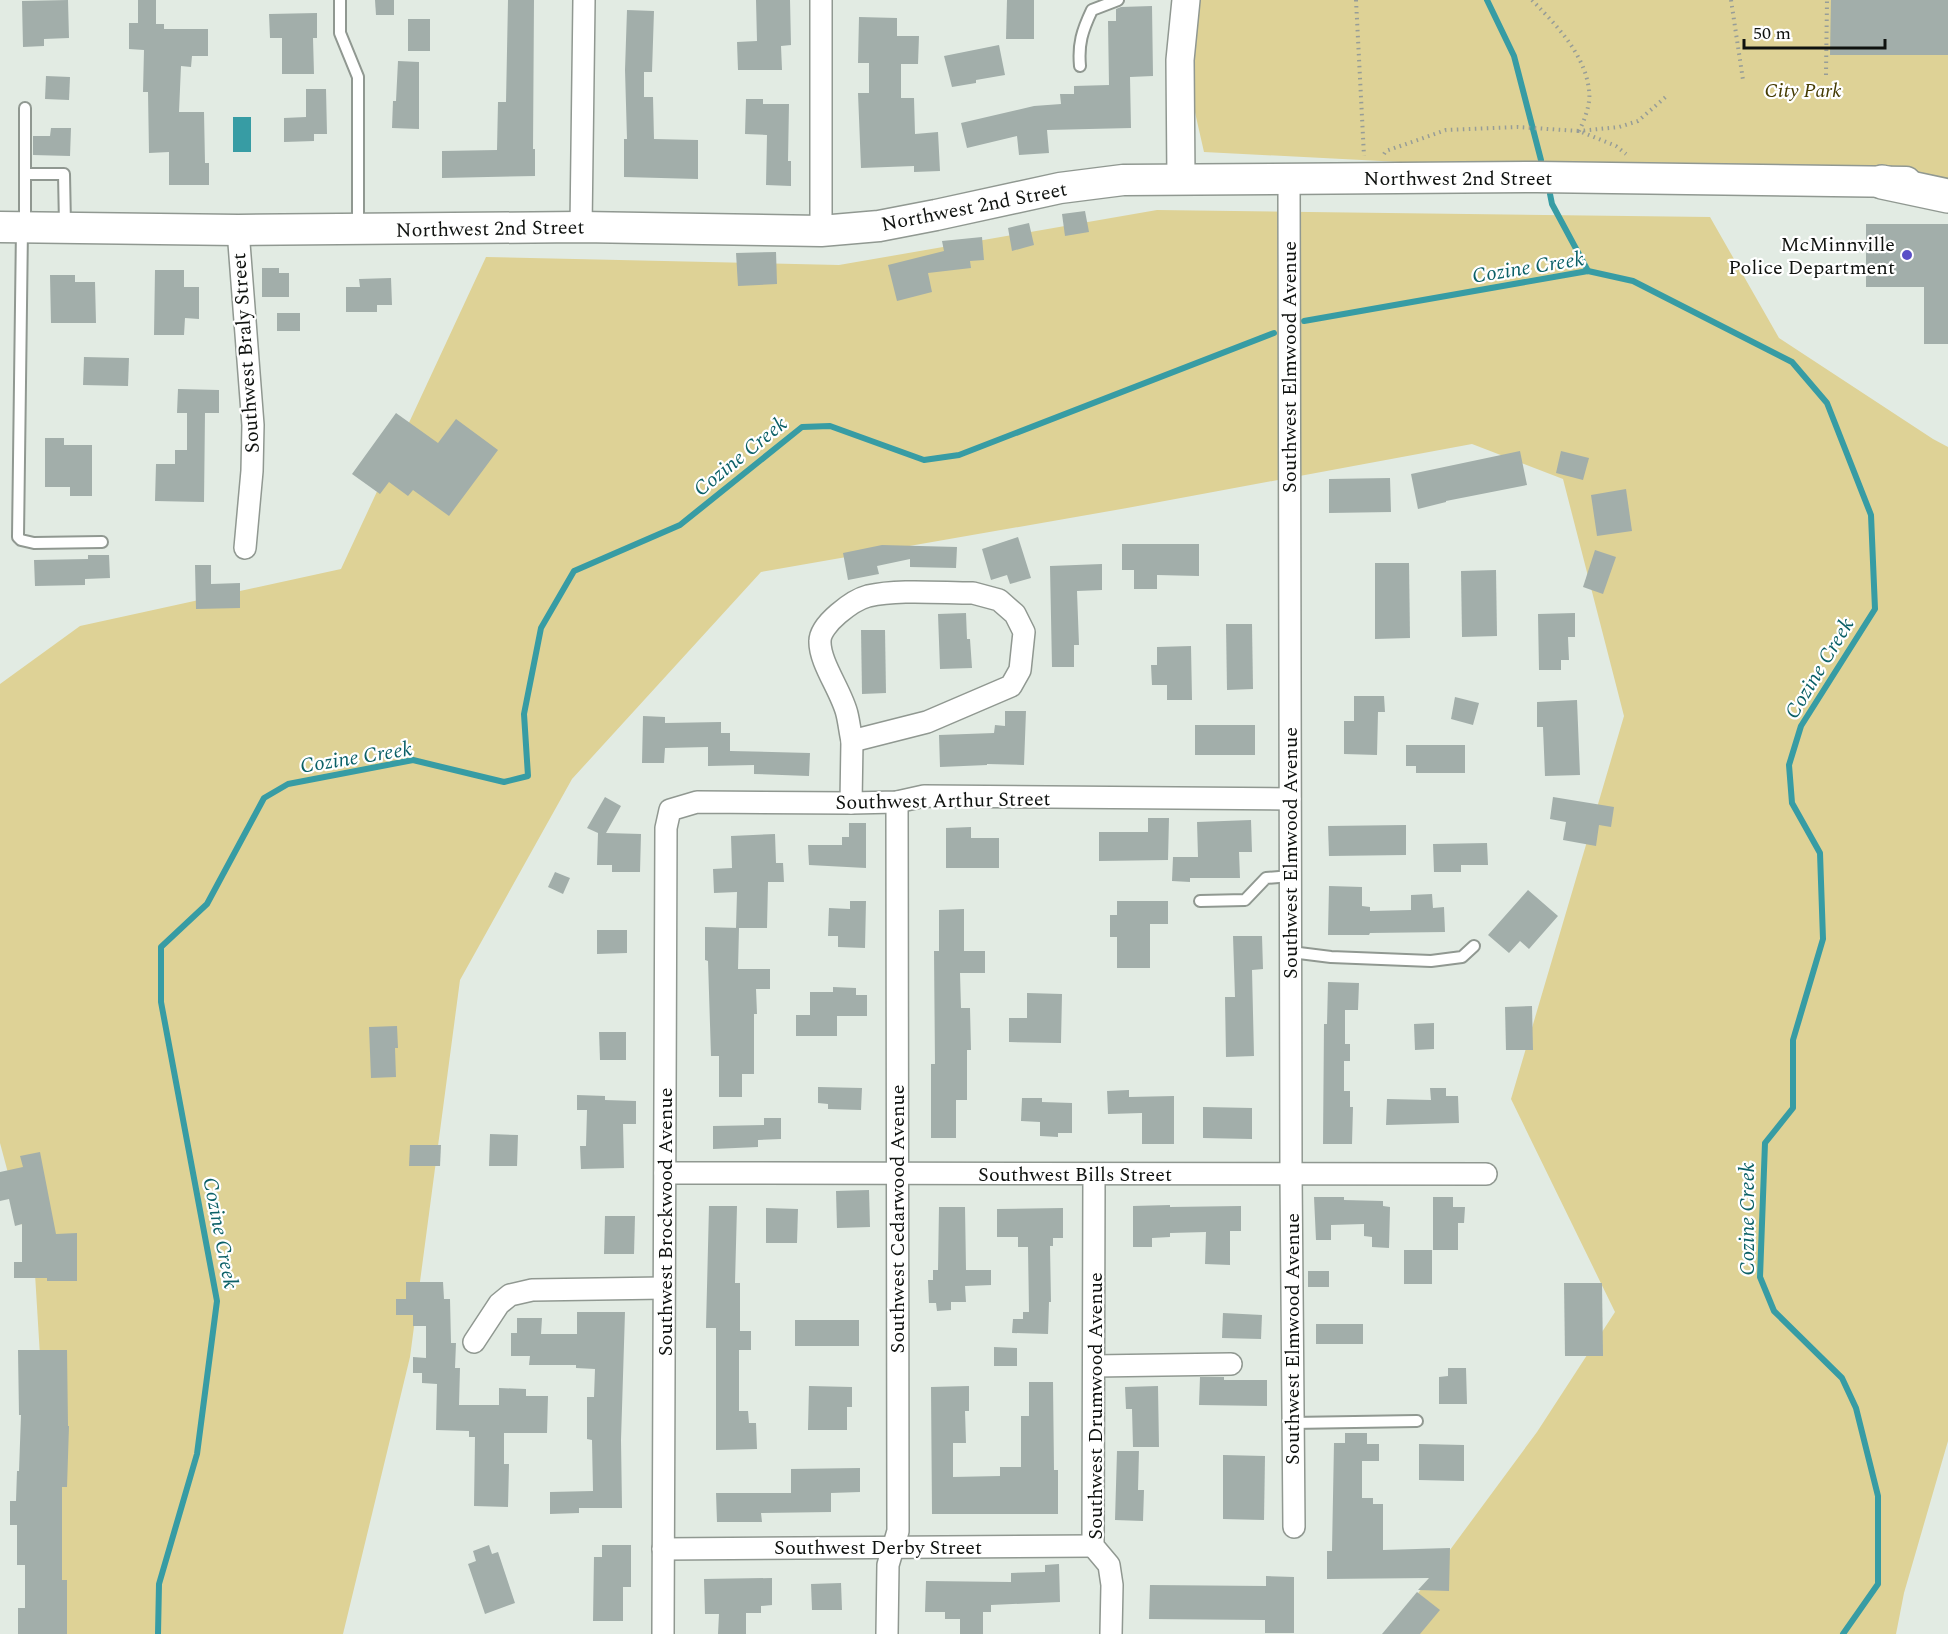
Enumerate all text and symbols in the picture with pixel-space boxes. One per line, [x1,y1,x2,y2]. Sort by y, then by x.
scale bar [1744,12,1885,50]
text: 50 m [1753,20,1791,47]
park label: City Park [1764,76,1842,106]
street label: Northwest 2nd Street [1364,164,1552,194]
street label: Northwest 2nd Street [879,174,1070,240]
street label: Northwest 2nd Street [395,212,585,246]
place label: McMinnville Police Department [1728,230,1895,283]
street label: Southwest Elmwood Avenue [1275,241,1305,493]
water label: Cozine Creek [1470,243,1587,293]
marker: McMinnville Police Department [1900,248,1914,262]
street label: Southwest Braly Street [224,252,268,454]
water label: Cozine Creek [687,409,795,505]
water label: Cozine Creek [1777,612,1863,725]
street label: Southwest Elmwood Avenue [1276,727,1306,979]
water label: Cozine Creek [298,733,415,783]
street label: Southwest Arthur Street [835,784,1051,818]
street label: Southwest Cedarwood Avenue [883,1085,913,1353]
street label: Southwest Brockwood Avenue [651,1088,681,1356]
street label: Southwest Bills Street [978,1160,1172,1190]
water label: Cozine Creek [1732,1162,1764,1276]
water label: Cozine Creek [194,1175,247,1292]
street label: Southwest Elmwood Avenue [1278,1213,1308,1465]
street label: Southwest Drumwood Avenue [1081,1272,1111,1540]
street label: Southwest Derby Street [774,1533,982,1563]

